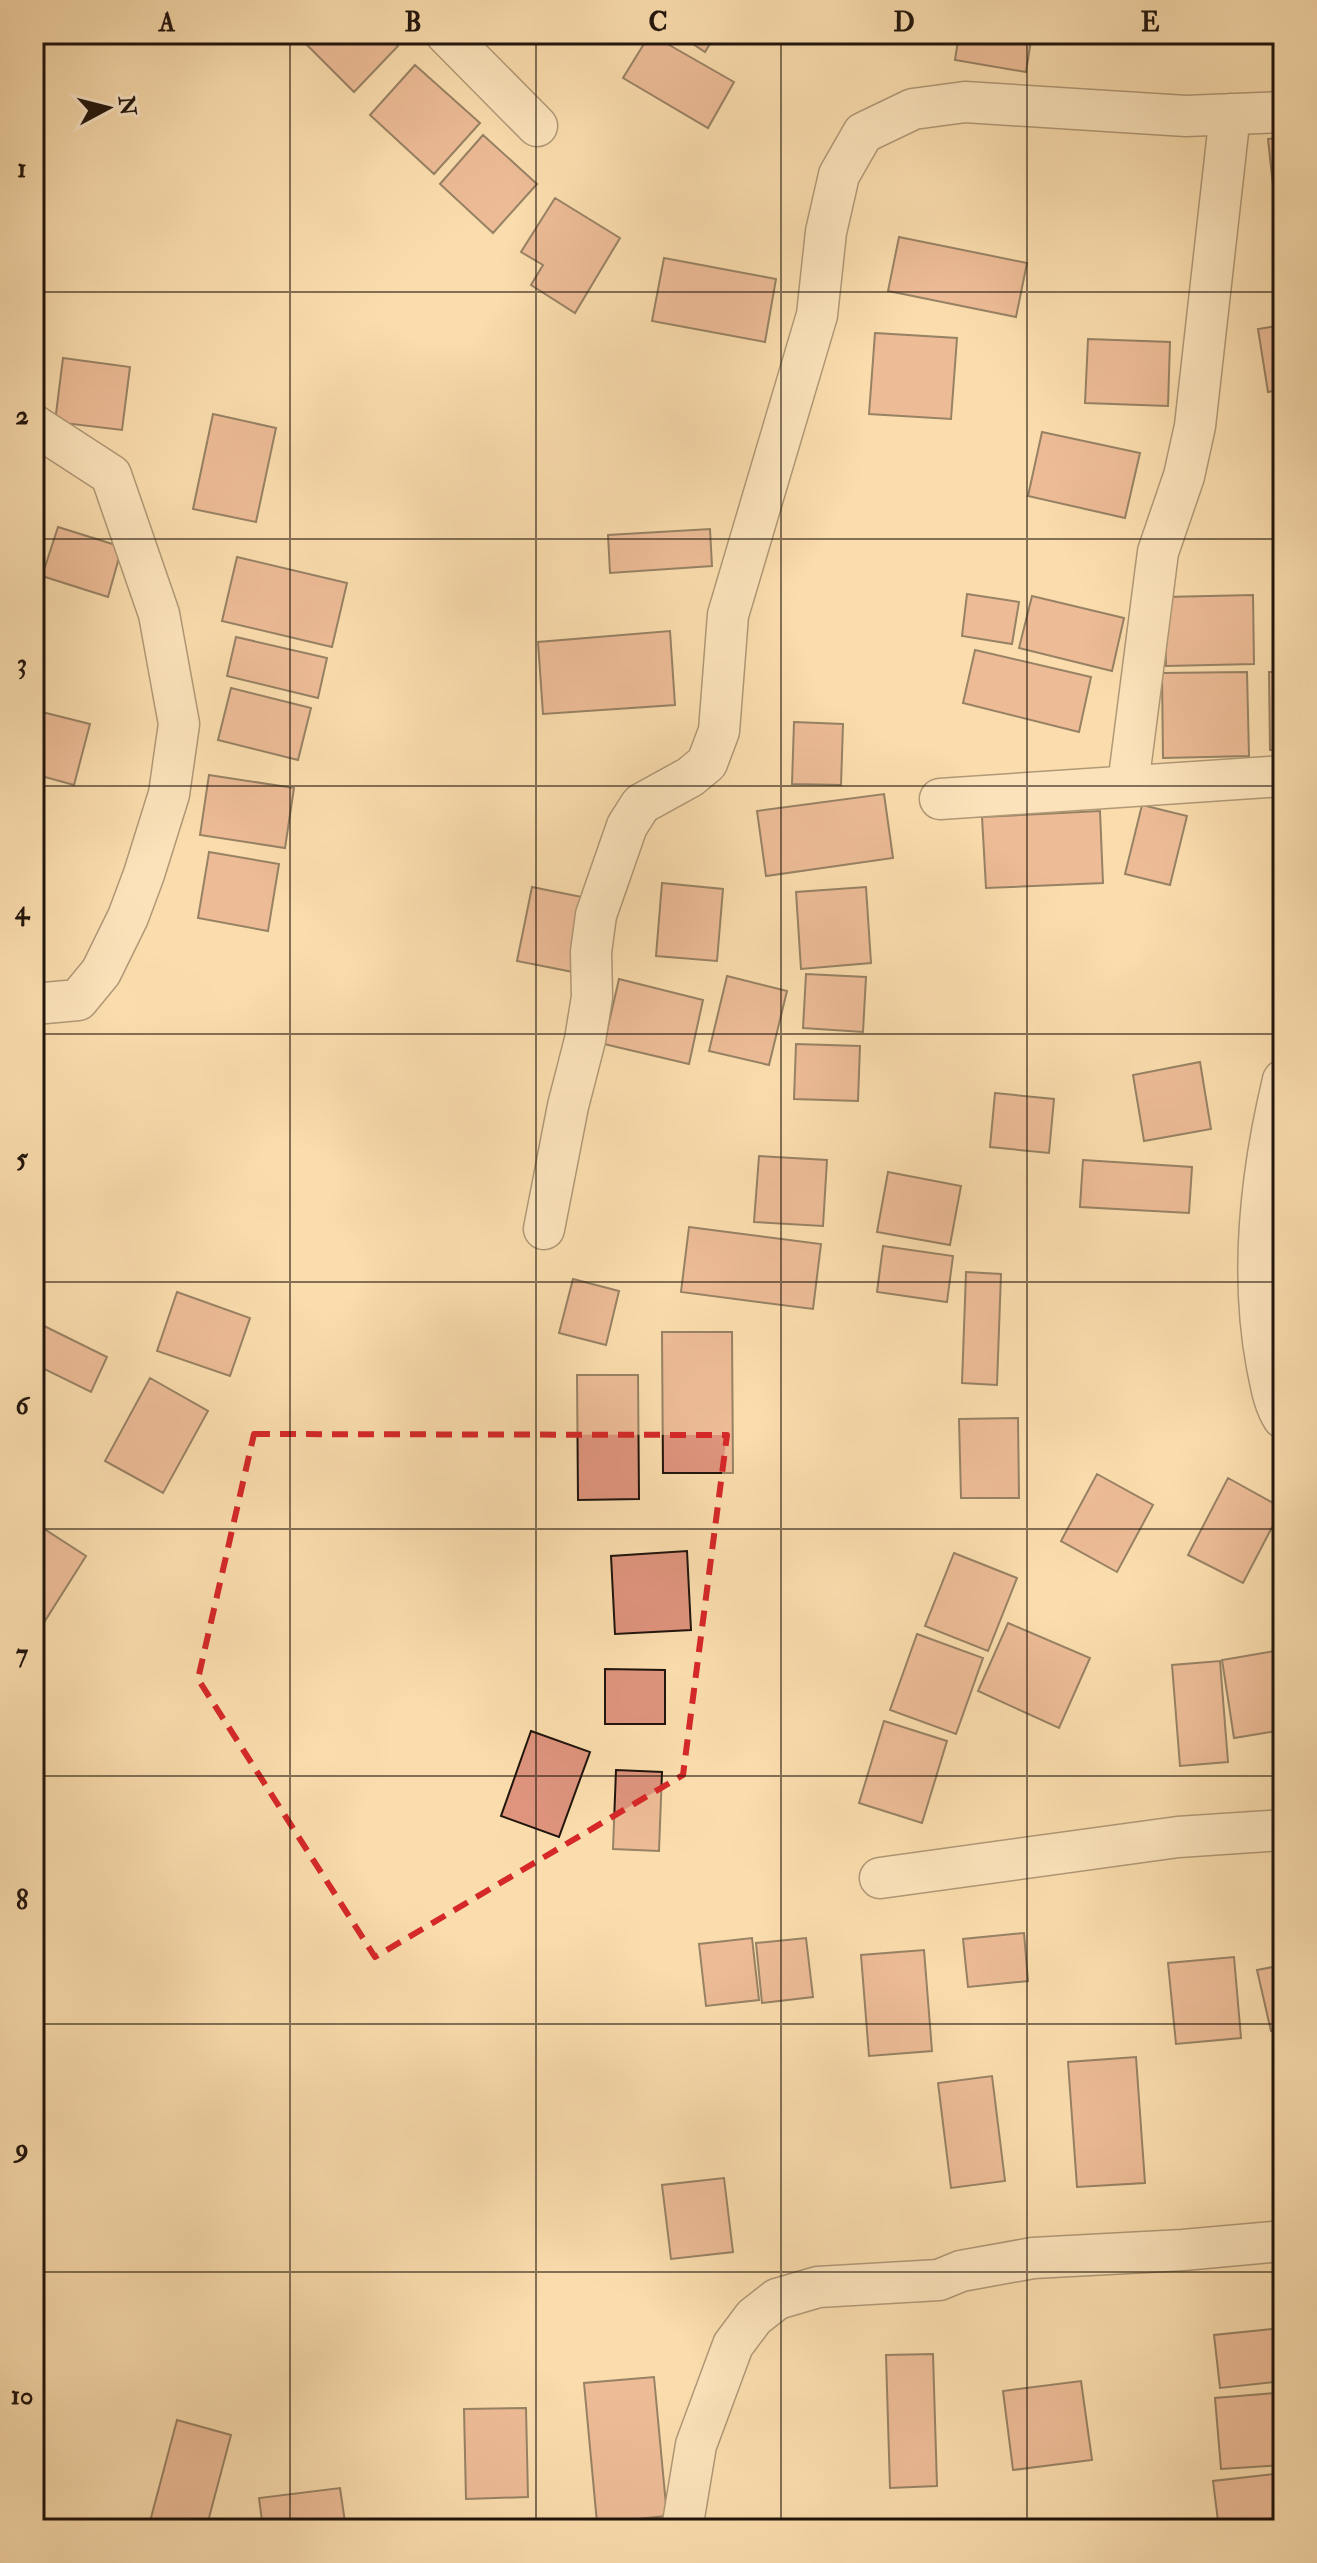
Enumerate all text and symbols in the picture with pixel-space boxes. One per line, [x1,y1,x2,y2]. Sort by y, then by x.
text: A [158,7,176,39]
text: B [404,7,422,39]
text: C [648,7,668,39]
text: D [893,7,915,39]
text: E [1141,7,1160,39]
north arrow [68,68,148,148]
text: N [112,93,142,117]
text: 1 [17,153,27,185]
text: 2 [15,400,29,432]
text: 3 [17,648,27,680]
text: 4 [14,895,31,927]
text: 5 [16,1143,28,1175]
text: 6 [15,1390,30,1422]
text: 7 [16,1638,28,1670]
text: 8 [16,1885,28,1917]
text: 9 [12,2133,29,2165]
text: 10 [11,2380,33,2412]

